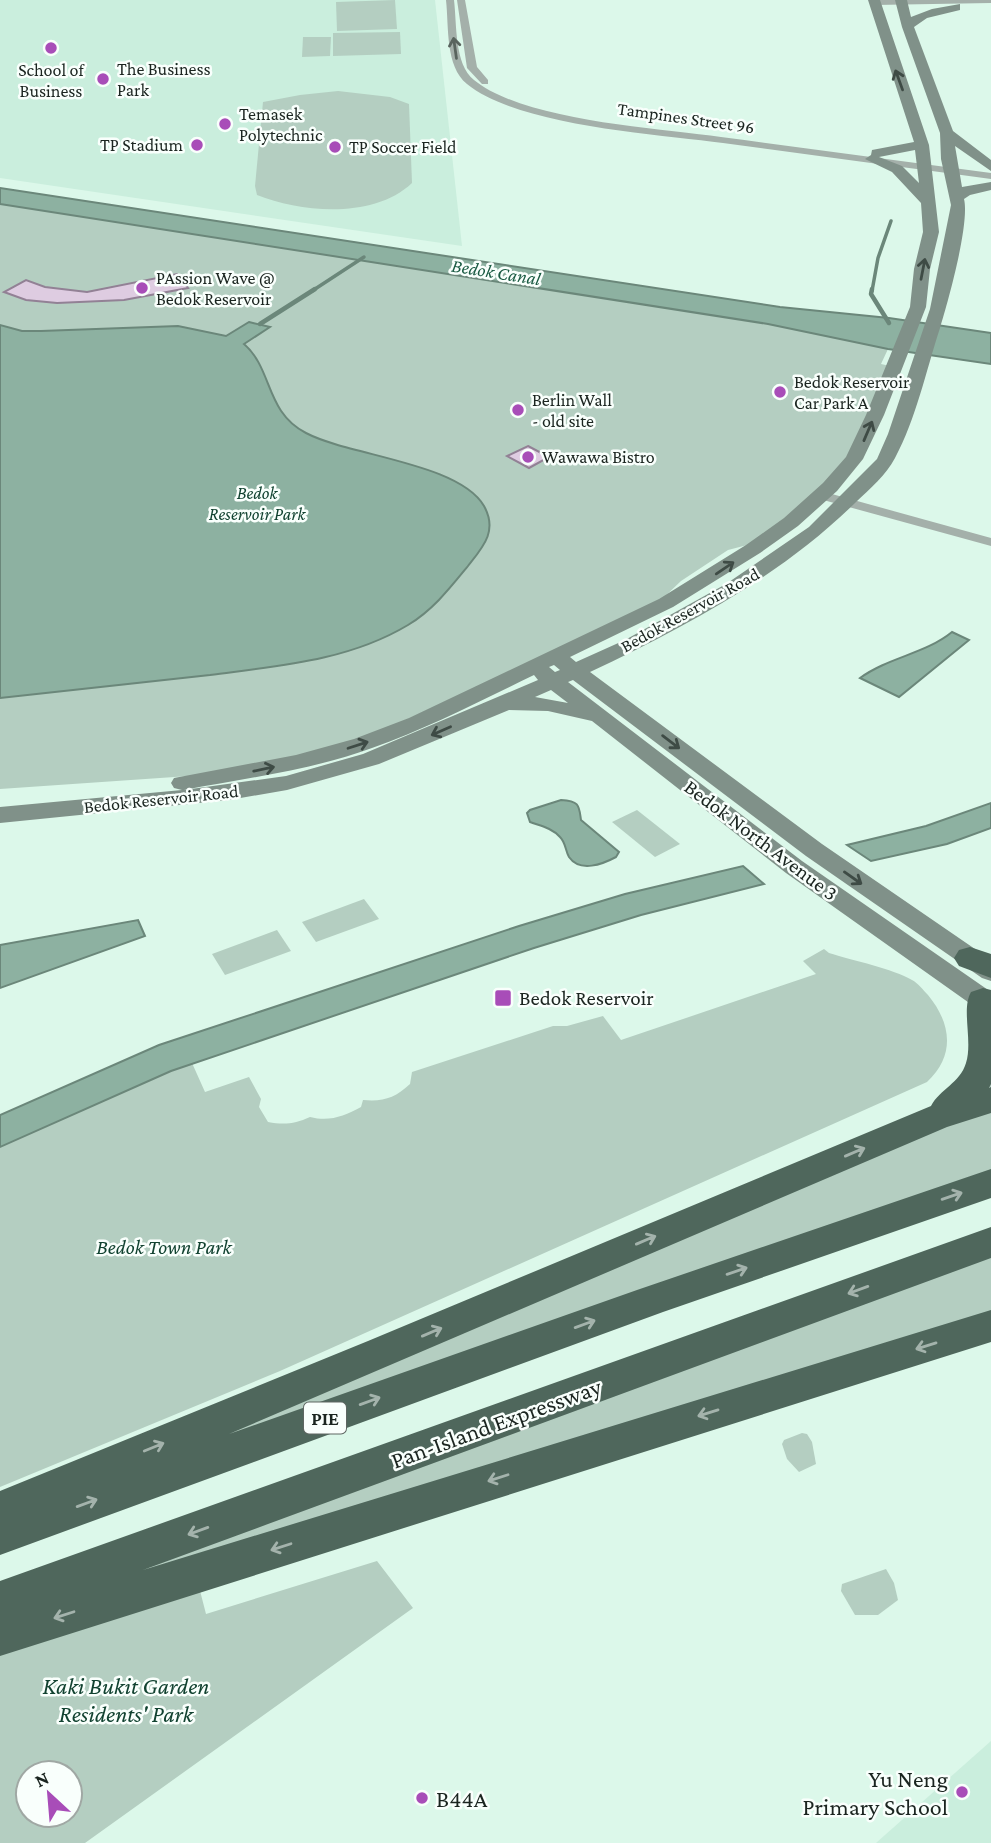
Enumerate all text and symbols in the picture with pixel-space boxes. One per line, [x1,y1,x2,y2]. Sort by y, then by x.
one-way arrow [449,37,462,60]
marker: School of Business [43,40,59,56]
place label: The Business Park [117,59,211,100]
place label: School of Business [18,60,86,101]
one-way arrow [892,70,905,92]
marker: The Business Park [95,71,111,87]
street label: Tampines Street 96 [616,98,756,138]
place label: Temasek Polytechnic [239,104,323,145]
marker: Temasek Polytechnic [217,116,233,132]
place label: TP Stadium [100,135,184,155]
marker: TP Stadium [189,137,205,153]
place label: TP Soccer Field [349,137,457,157]
marker: TP Soccer Field [327,139,343,155]
water label: Bedok Canal [450,255,542,289]
one-way arrow [917,258,931,281]
place label: PAssion Wave @ Bedok Reservoir [156,268,275,309]
marker: PAssion Wave @ Bedok Reservoir [134,280,150,296]
place label: Bedok Reservoir Car Park A [794,372,910,413]
marker: Bedok Reservoir Car Park A [772,384,788,400]
place label: Berlin Wall - old site [532,390,612,431]
marker: Berlin Wall - old site [510,402,526,418]
one-way arrow [862,421,875,442]
place label: Wawawa Bistro [542,447,655,467]
marker: Wawawa Bistro [520,449,536,465]
park label: Bedok Reservoir Park [209,483,306,524]
one-way arrow [715,561,734,575]
street label: Bedok Reservoir Road [617,563,763,656]
one-way arrow [431,725,452,738]
one-way arrow [661,735,680,750]
one-way arrow [346,738,368,750]
one-way arrow [252,762,275,776]
street label: Bedok North Avenue 3 [680,775,842,905]
street label: Bedok Reservoir Road [83,781,240,817]
one-way arrow [843,871,862,885]
place label: Bedok Reservoir [519,986,654,1010]
marker: Bedok Reservoir [493,988,513,1008]
one-way arrow [844,1144,865,1157]
one-way arrow [941,1189,963,1201]
one-way arrow [634,1233,656,1246]
park label: Bedok Town Park [96,1235,232,1259]
one-way arrow [726,1264,748,1276]
one-way arrow [847,1285,869,1298]
one-way arrow [573,1317,595,1329]
one-way arrow [420,1324,442,1337]
one-way arrow [915,1341,937,1353]
street label: Pan-Island Expressway [387,1372,606,1474]
one-way arrow [359,1394,381,1406]
road number: PIE [304,1402,346,1434]
one-way arrow [698,1407,720,1420]
one-way arrow [142,1440,164,1453]
one-way arrow [487,1473,509,1485]
one-way arrow [76,1496,98,1508]
one-way arrow [188,1525,210,1538]
one-way arrow [270,1541,292,1554]
one-way arrow [53,1609,75,1622]
park label: Kaki Bukit Garden Residents' Park [43,1672,209,1727]
north arrow [14,1759,84,1829]
place label: Yu Neng Primary School [803,1765,948,1820]
text: N [31,1767,52,1791]
marker: Yu Neng Primary School [954,1784,970,1800]
place label: B44A [436,1785,488,1812]
marker: B44A [414,1790,430,1806]

